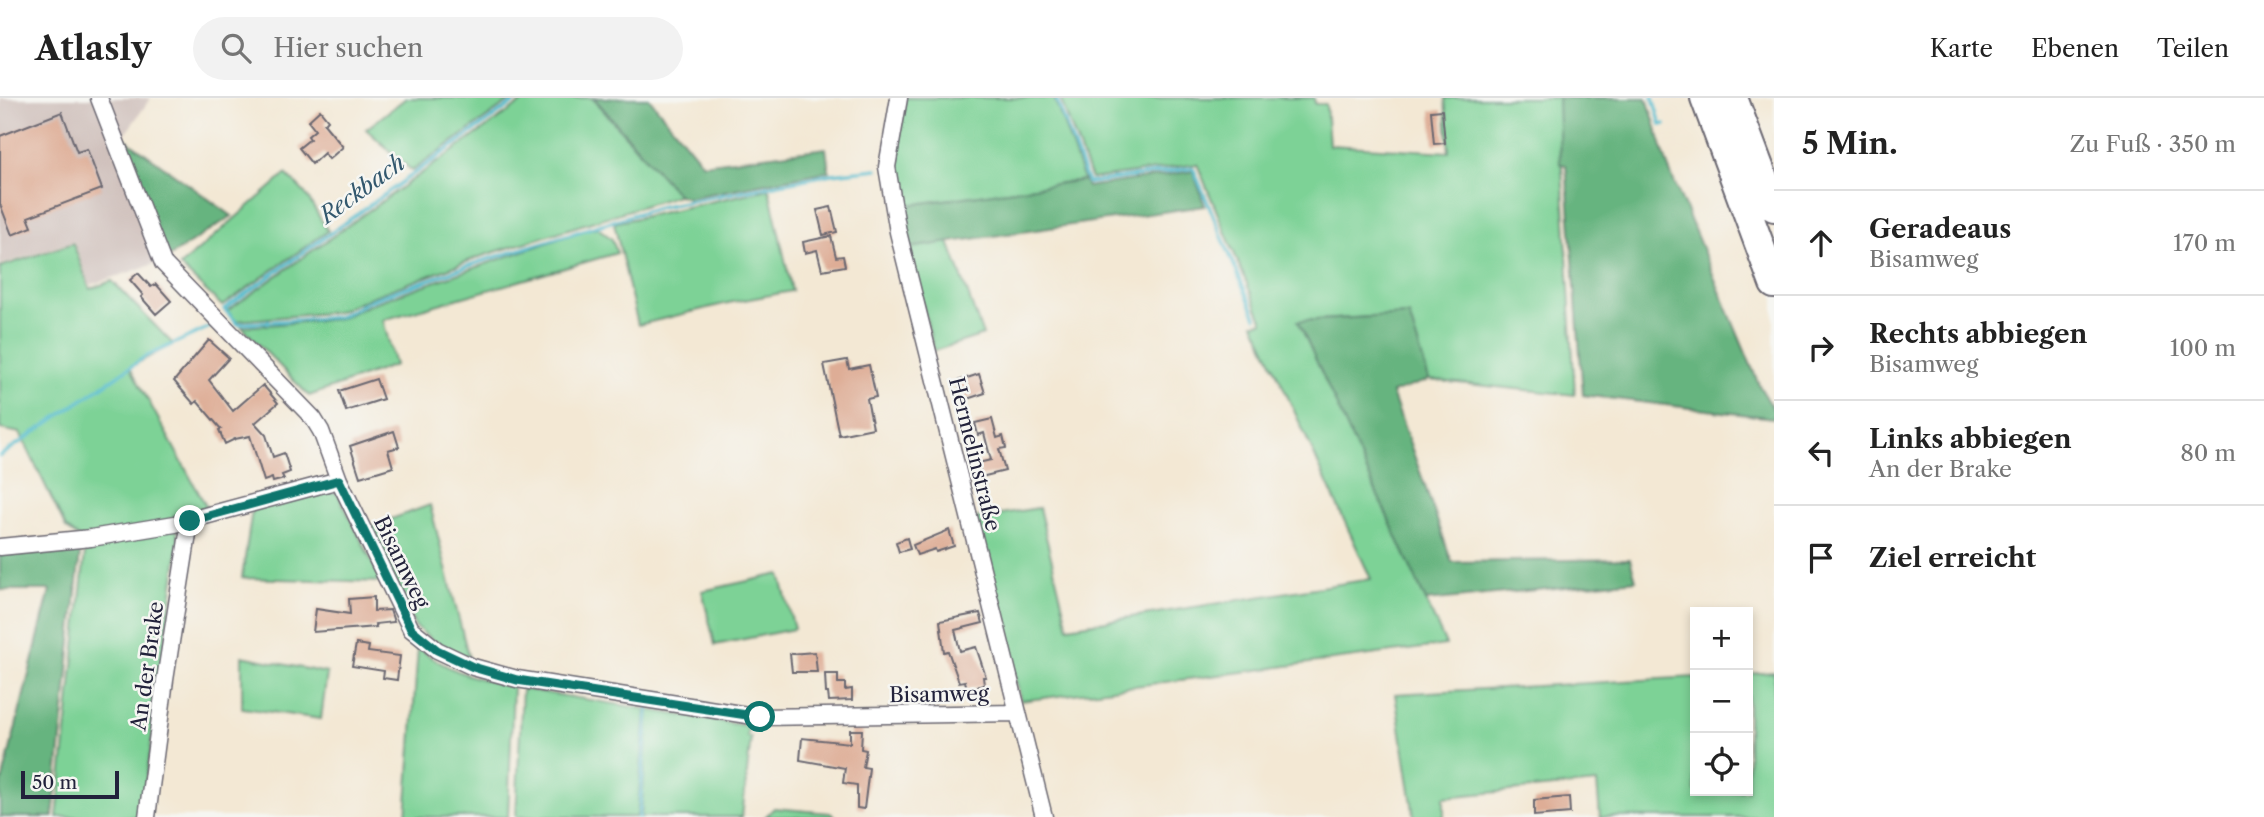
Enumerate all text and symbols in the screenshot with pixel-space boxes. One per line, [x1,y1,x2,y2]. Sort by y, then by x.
search box [193,17,683,80]
text: Atlasly [35,28,151,69]
icon: search [217,29,255,67]
text: Hier suchen [273,32,423,64]
text: Karte [1930,34,1993,63]
text: Ebenen [2031,34,2119,63]
text: Teilen [2157,34,2229,63]
text: 5 Min. [1802,125,1898,162]
text: Zu Fuß · 350 m [2070,130,2236,158]
water label: Reckbach [312,149,410,231]
text: Geradeaus [1869,213,2011,245]
icon: ahead [1802,224,1840,262]
text: 170 m [2173,229,2236,257]
text: Bisamweg [1869,245,1978,273]
text: Rechts abbiegen [1869,318,2087,350]
icon: right [1802,329,1840,367]
text: 100 m [2170,334,2236,362]
text: Bisamweg [1869,350,1978,378]
street label: Hermelinstraße [944,374,1006,534]
text: Links abbiegen [1869,423,2072,455]
icon: left [1802,434,1840,472]
text: 80 m [2180,439,2236,467]
text: An der Brake [1869,455,2012,483]
route end [174,505,205,536]
street label: Bisamweg [369,512,436,613]
icon: arrive [1802,539,1840,577]
text: Ziel erreicht [1869,542,2036,574]
street label: An der Brake [125,600,168,733]
map controls [1690,607,1753,796]
button: + [1690,607,1753,670]
button: − [1690,670,1753,733]
street label: Bisamweg [889,681,990,707]
route start [744,701,775,732]
button: locate [1690,733,1753,796]
scale bar [21,768,119,800]
text: 50 m [32,771,77,794]

